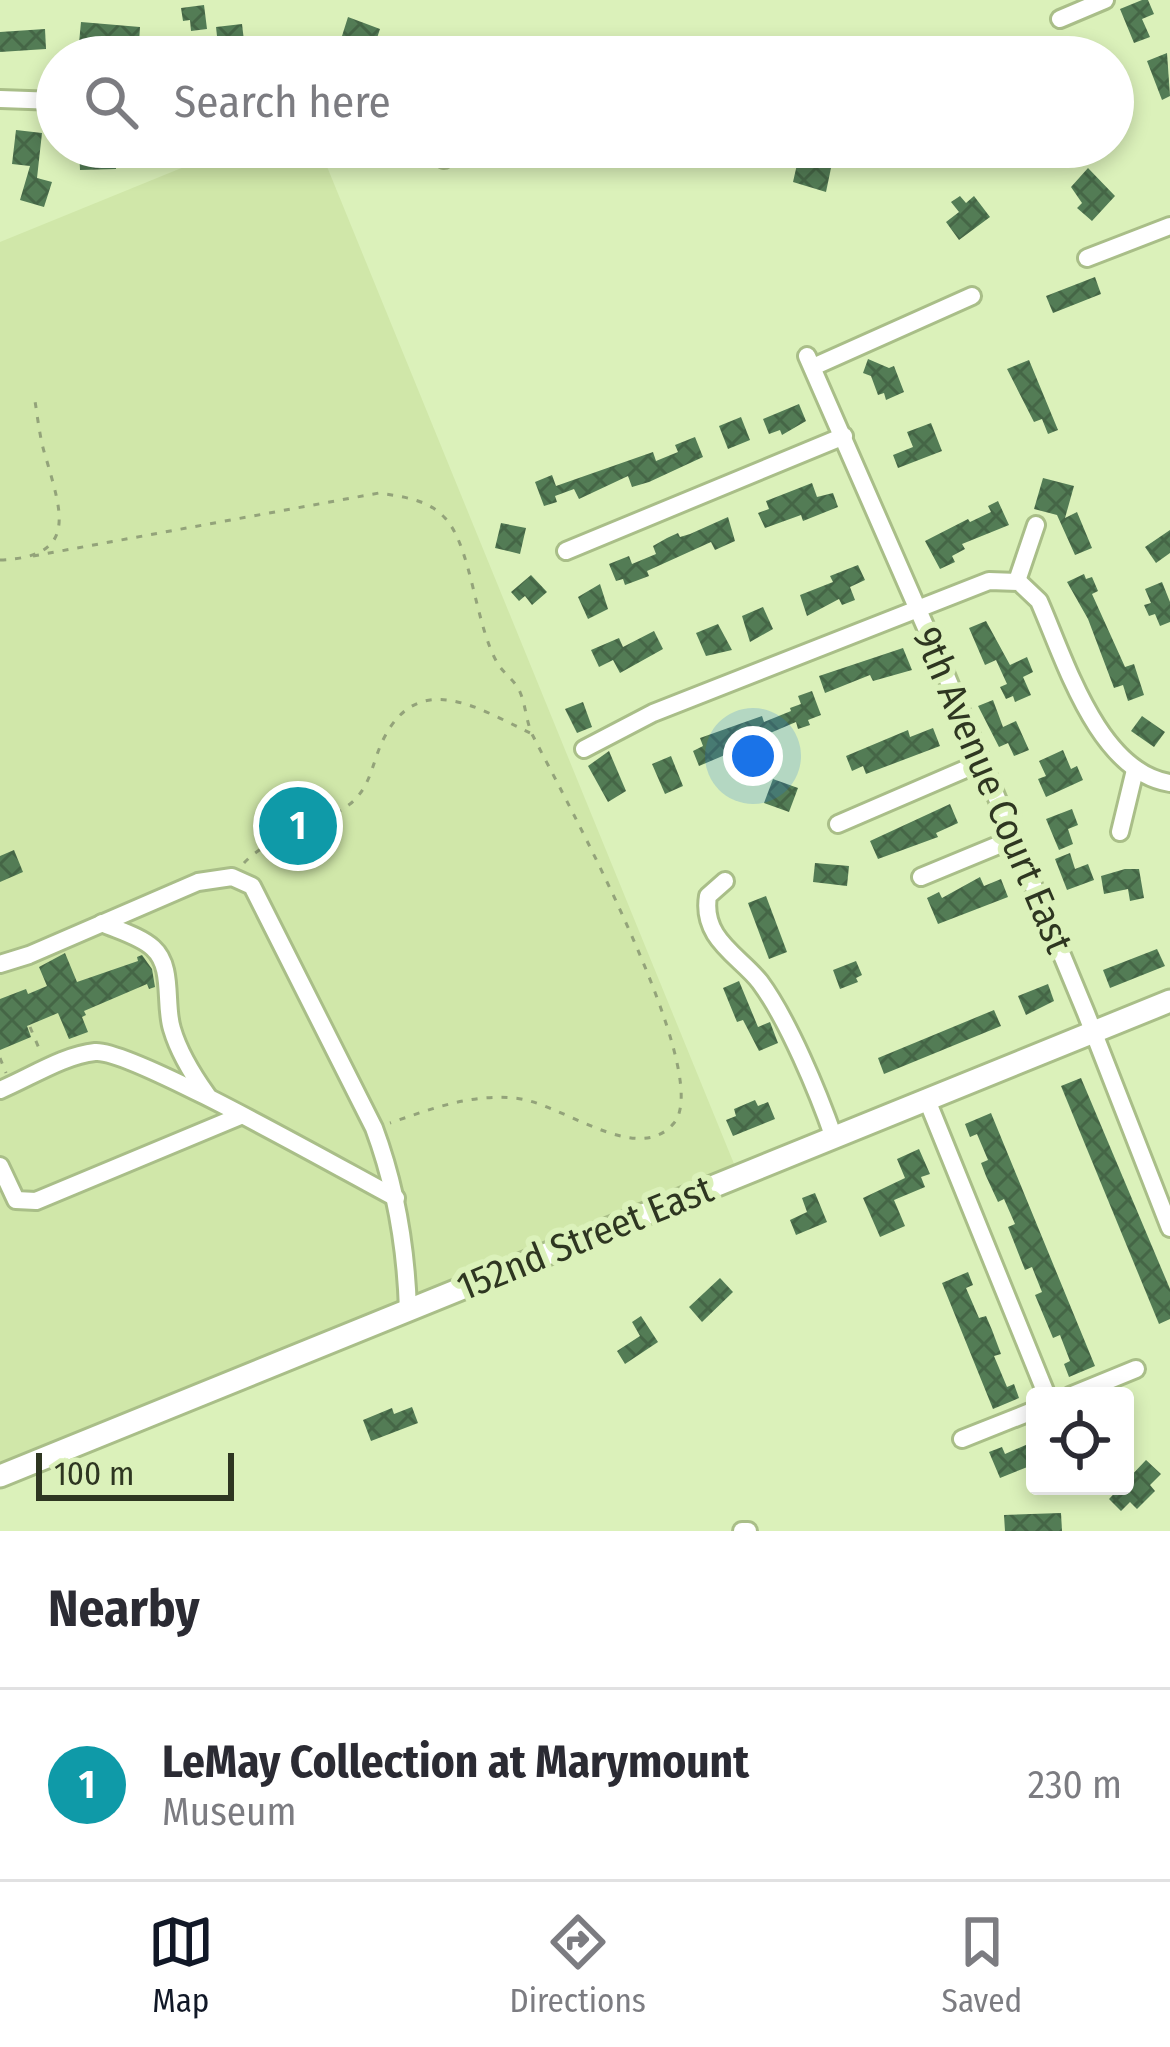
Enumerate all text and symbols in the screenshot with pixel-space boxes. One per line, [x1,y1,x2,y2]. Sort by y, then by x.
search box [36,36,1134,168]
icon: search [78,69,144,135]
text: Search here [174,75,391,129]
street label: 9th Avenue Court East [904,620,1083,960]
your location [723,726,783,786]
pin: 1 [259,781,337,871]
street label: 152nd Street East [450,1166,720,1310]
map controls [1026,1387,1134,1495]
button: locate [1026,1387,1134,1495]
scale bar [36,1447,234,1500]
text: 100 m [54,1454,134,1494]
text: Nearby [48,1578,200,1640]
text: LeMay Collection at Marymount [162,1735,749,1789]
text: 1 [79,1762,95,1808]
text: 230 m [1028,1762,1122,1808]
text: Museum [162,1789,296,1835]
tab: Map [148,1909,214,2021]
tab: Directions [509,1909,646,2021]
tab: Saved [942,1909,1022,2021]

